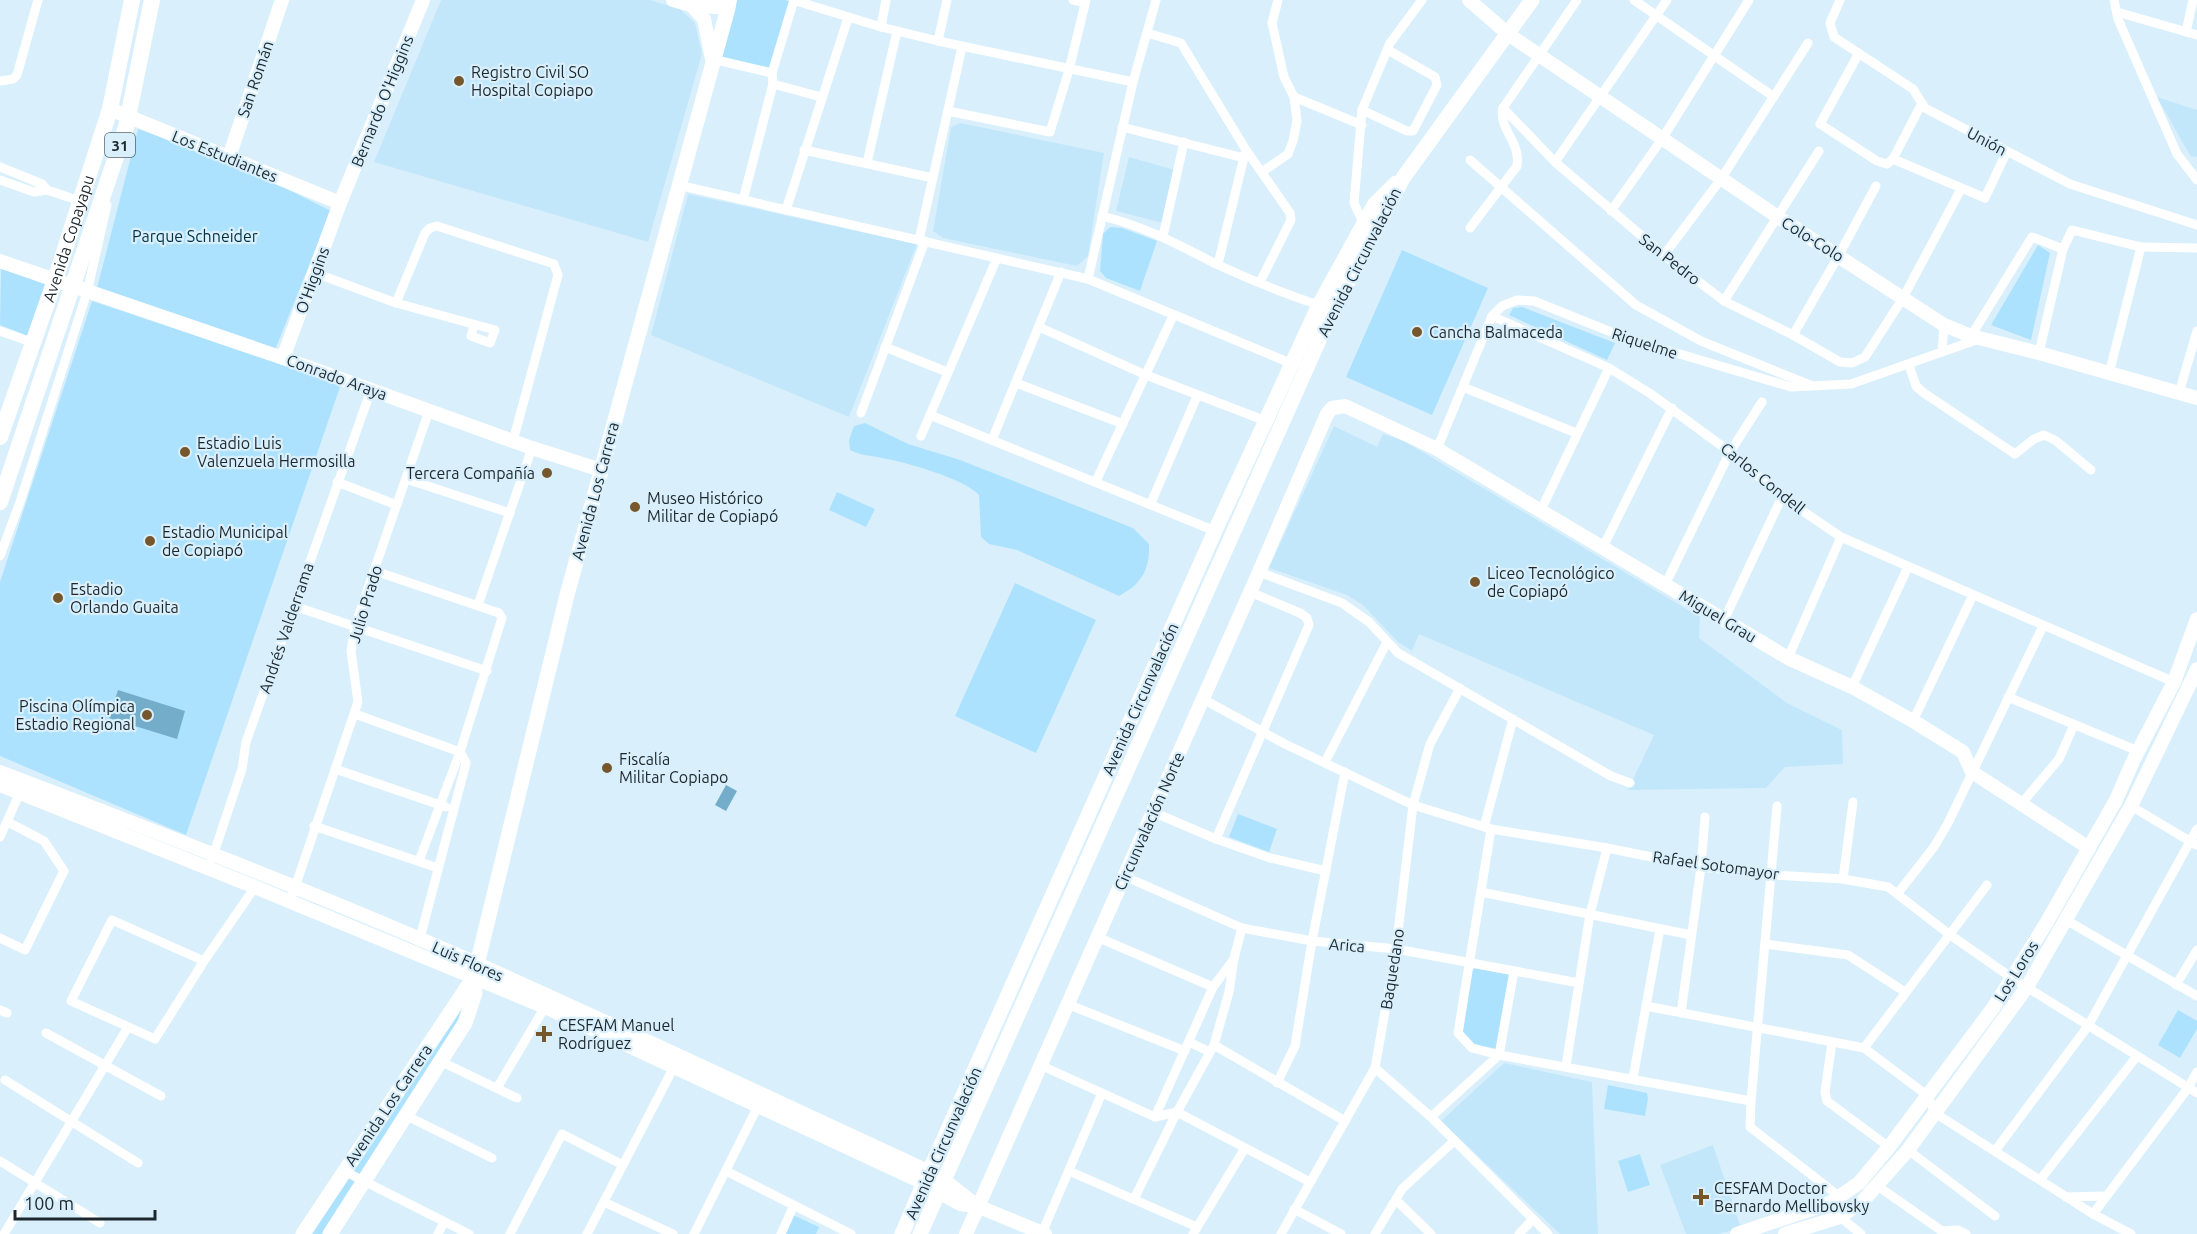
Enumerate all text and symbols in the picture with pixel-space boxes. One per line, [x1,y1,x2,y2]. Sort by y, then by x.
street label: Bernardo O'Higgins [347,33,417,169]
street label: San Román [233,38,277,120]
place label: Registro Civil SO Hospital Copiapo [471,63,593,99]
marker: Registro Civil SO Hospital Copiapo [452,74,466,88]
street label: Unión [1964,123,2010,159]
street label: Los Estudiantes [170,127,280,185]
road number: 31 [105,133,135,157]
street label: Avenida Copayapu [39,173,97,304]
street label: Avenida Circunvalación [1314,184,1404,340]
street label: Colo-Colo [1779,213,1847,265]
park label: Parque Schneider [132,227,258,245]
street label: San Pedro [1636,230,1704,288]
street label: O'Higgins [292,244,332,316]
place label: Cancha Balmaceda [1429,323,1563,341]
street label: Riquelme [1610,324,1680,362]
marker: Cancha Balmaceda [1410,325,1424,339]
street label: Conrado Araya [284,350,390,404]
street label: Avenida Los Carrera [568,420,622,562]
place label: Estadio Luis Valenzuela Hermosilla [197,434,355,470]
street label: Carlos Condell [1717,439,1809,517]
marker: Estadio Luis Valenzuela Hermosilla [178,445,192,459]
place label: Tercera Compañía [406,464,535,482]
marker: Tercera Compañía [540,466,554,480]
place label: Museo Histórico Militar de Copiapó [647,489,778,525]
marker: Museo Histórico Militar de Copiapó [628,500,642,514]
place label: Estadio Municipal de Copiapó [162,523,288,559]
marker: Estadio Municipal de Copiapó [143,534,157,548]
street label: Andrés Valderrama [255,560,317,696]
street label: Julio Prado [345,563,385,645]
place label: Liceo Tecnológico de Copiapó [1487,564,1615,600]
marker: Liceo Tecnológico de Copiapó [1468,575,1482,589]
place label: Estadio Orlando Guaita [70,580,179,616]
street label: Miguel Grau [1676,586,1760,646]
marker: Estadio Orlando Guaita [51,591,65,605]
street label: Avenida Circunvalación [1098,620,1182,778]
place label: Piscina Olímpica Estadio Regional [16,697,135,733]
marker: Piscina Olímpica Estadio Regional [140,708,154,722]
street label: Circunvalación Norte [1110,749,1188,893]
place label: Fiscalía Militar Copiapo [619,750,728,786]
marker: Fiscalía Militar Copiapo [600,761,614,775]
street label: Rafael Sotomayor [1652,847,1780,883]
street label: Baquedano [1377,927,1407,1011]
street label: Arica [1328,934,1366,956]
street label: Luis Flores [430,937,506,985]
street label: Los Loros [1990,937,2042,1005]
place label: CESFAM Manuel Rodríguez [558,1016,674,1052]
marker: CESFAM Manuel Rodríguez [535,1025,553,1043]
street label: Avenida Los Carrera [341,1041,435,1169]
street label: Avenida Circunvalación [901,1064,985,1222]
place label: CESFAM Doctor Bernardo Mellibovsky [1714,1179,1869,1215]
scale bar [15,1183,154,1221]
marker: CESFAM Doctor Bernardo Mellibovsky [1692,1188,1710,1206]
text: 100 m [24,1193,74,1213]

